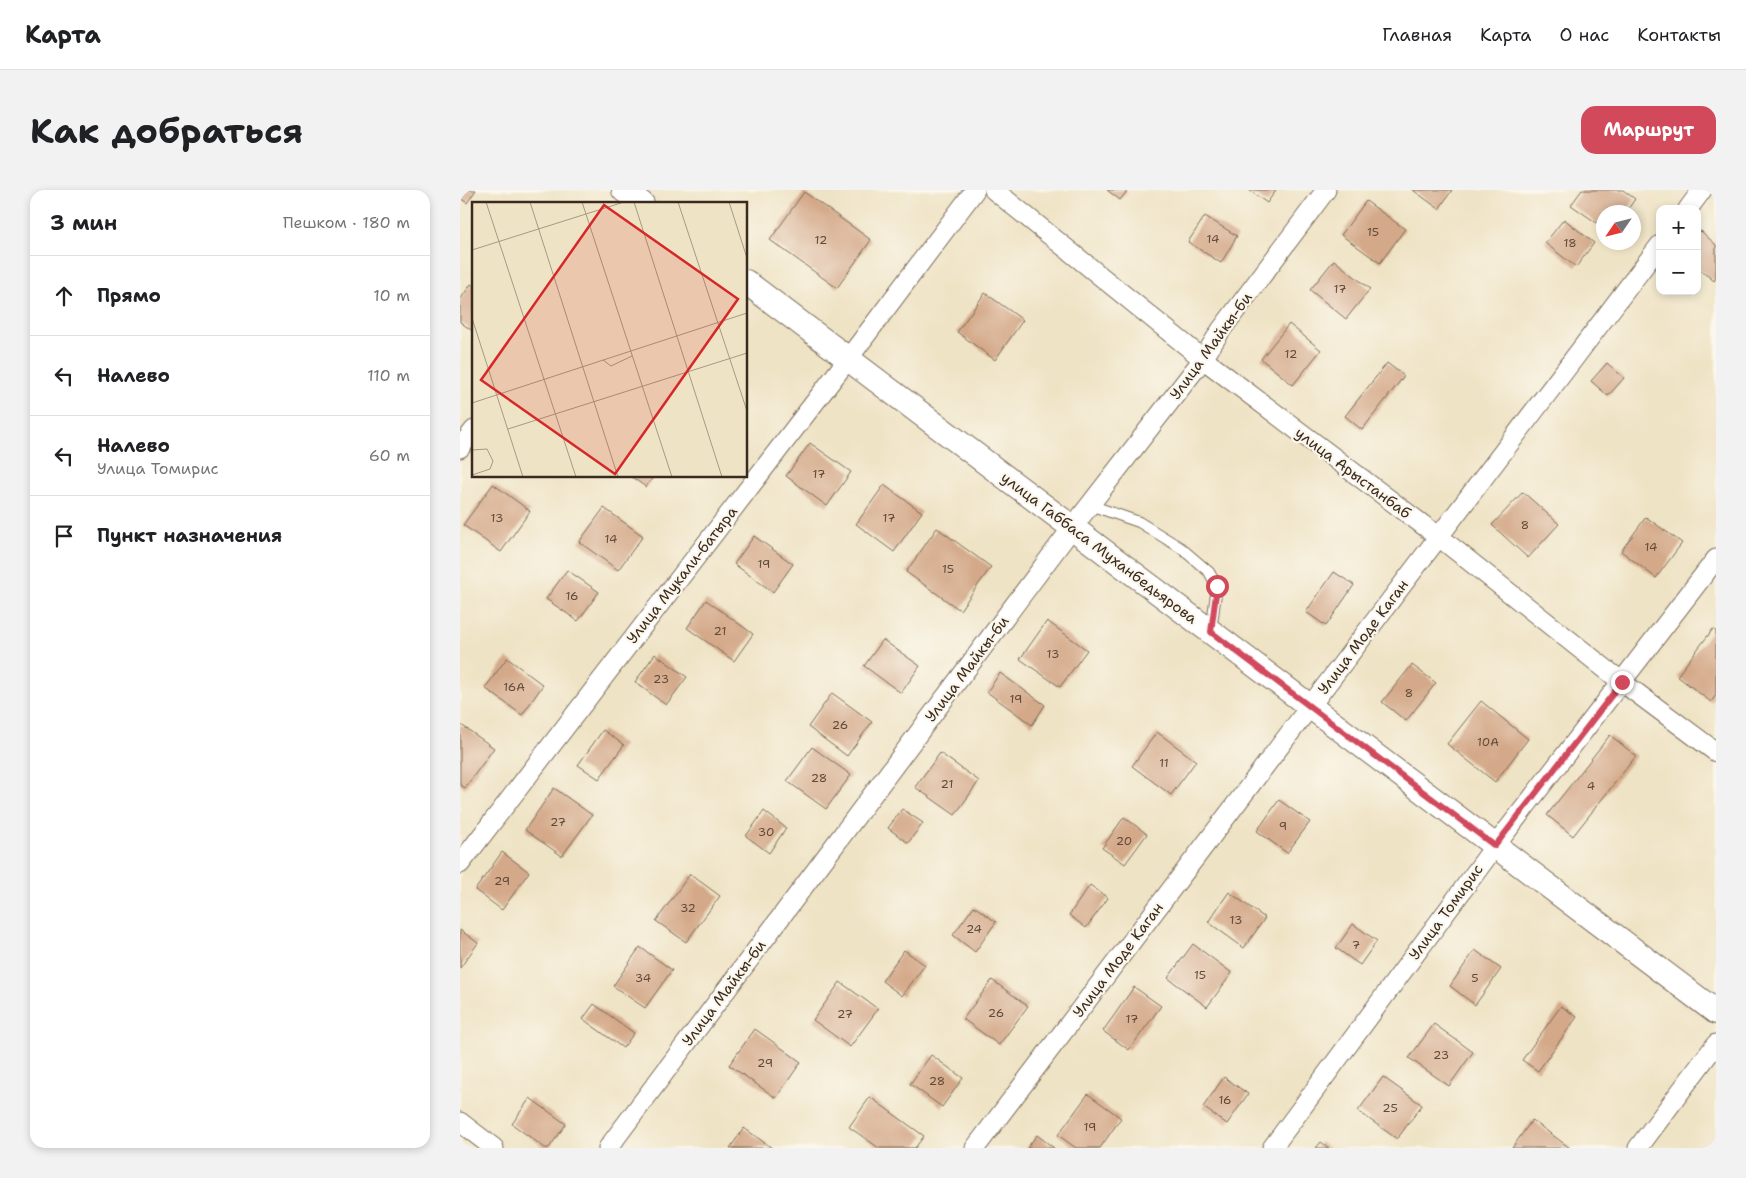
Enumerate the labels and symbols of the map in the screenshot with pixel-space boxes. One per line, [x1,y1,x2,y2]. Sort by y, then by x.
inset map [472,202,748,478]
north arrow [1596,205,1641,250]
house number: 15 [1367,224,1379,240]
house number: 14 [1207,231,1219,247]
house number: 12 [815,232,827,248]
house number: 18 [1563,235,1577,251]
house number: 17 [1334,281,1346,297]
street label: Улица Майкы-би [1165,288,1257,404]
house number: 12 [1285,346,1297,362]
street label: улица Арыстанбаб [1291,423,1415,523]
house number: 17 [813,466,825,482]
street label: улица Габбаса Муханбедьярова [997,468,1202,629]
street label: Улица Мукали-батыра [622,502,742,648]
house number: 13 [491,510,503,526]
house number: 17 [883,510,895,526]
house number: 8 [1521,517,1529,533]
house number: 14 [605,531,617,547]
house number: 14 [1645,539,1657,555]
house number: 19 [758,556,770,572]
house number: 15 [942,561,954,577]
route start [1206,575,1229,598]
street label: Улица Моде Каган [1313,575,1413,699]
house number: 16 [565,588,579,604]
street label: Улица Майкы-би [920,612,1014,726]
house number: 21 [714,623,726,639]
house number: 13 [1047,646,1059,662]
house number: 23 [653,671,669,687]
route end [1611,671,1634,694]
house number: 16А [503,679,525,695]
house number: 8 [1405,685,1413,701]
house number: 19 [1010,691,1022,707]
house number: 26 [832,717,848,733]
house number: 10А [1477,734,1499,750]
house number: 11 [1159,755,1169,771]
house number: 28 [811,770,827,786]
house number: 21 [941,776,953,792]
house number: 4 [1587,778,1595,794]
house number: 27 [550,814,566,830]
house number: 9 [1279,818,1287,834]
house number: 30 [758,824,774,840]
house number: 20 [1116,833,1132,849]
street label: Улица Томирис [1404,860,1488,964]
house number: 29 [494,873,510,889]
street label: Улица Моде Каган [1068,898,1168,1022]
house number: 32 [680,900,696,916]
house number: 13 [1230,912,1242,928]
house number: 24 [966,921,982,937]
street label: Улица Майкы-би [677,936,771,1050]
house number: 7 [1352,937,1360,953]
house number: 15 [1194,967,1206,983]
house number: 34 [635,970,651,986]
house number: 5 [1471,970,1479,986]
house number: 26 [988,1005,1004,1021]
house number: 27 [837,1006,853,1022]
house number: 17 [1126,1011,1138,1027]
house number: 23 [1433,1047,1449,1063]
house number: 29 [757,1055,773,1071]
house number: 28 [929,1073,945,1089]
house number: 16 [1218,1092,1232,1108]
house number: 25 [1382,1100,1398,1116]
house number: 19 [1084,1119,1096,1135]

